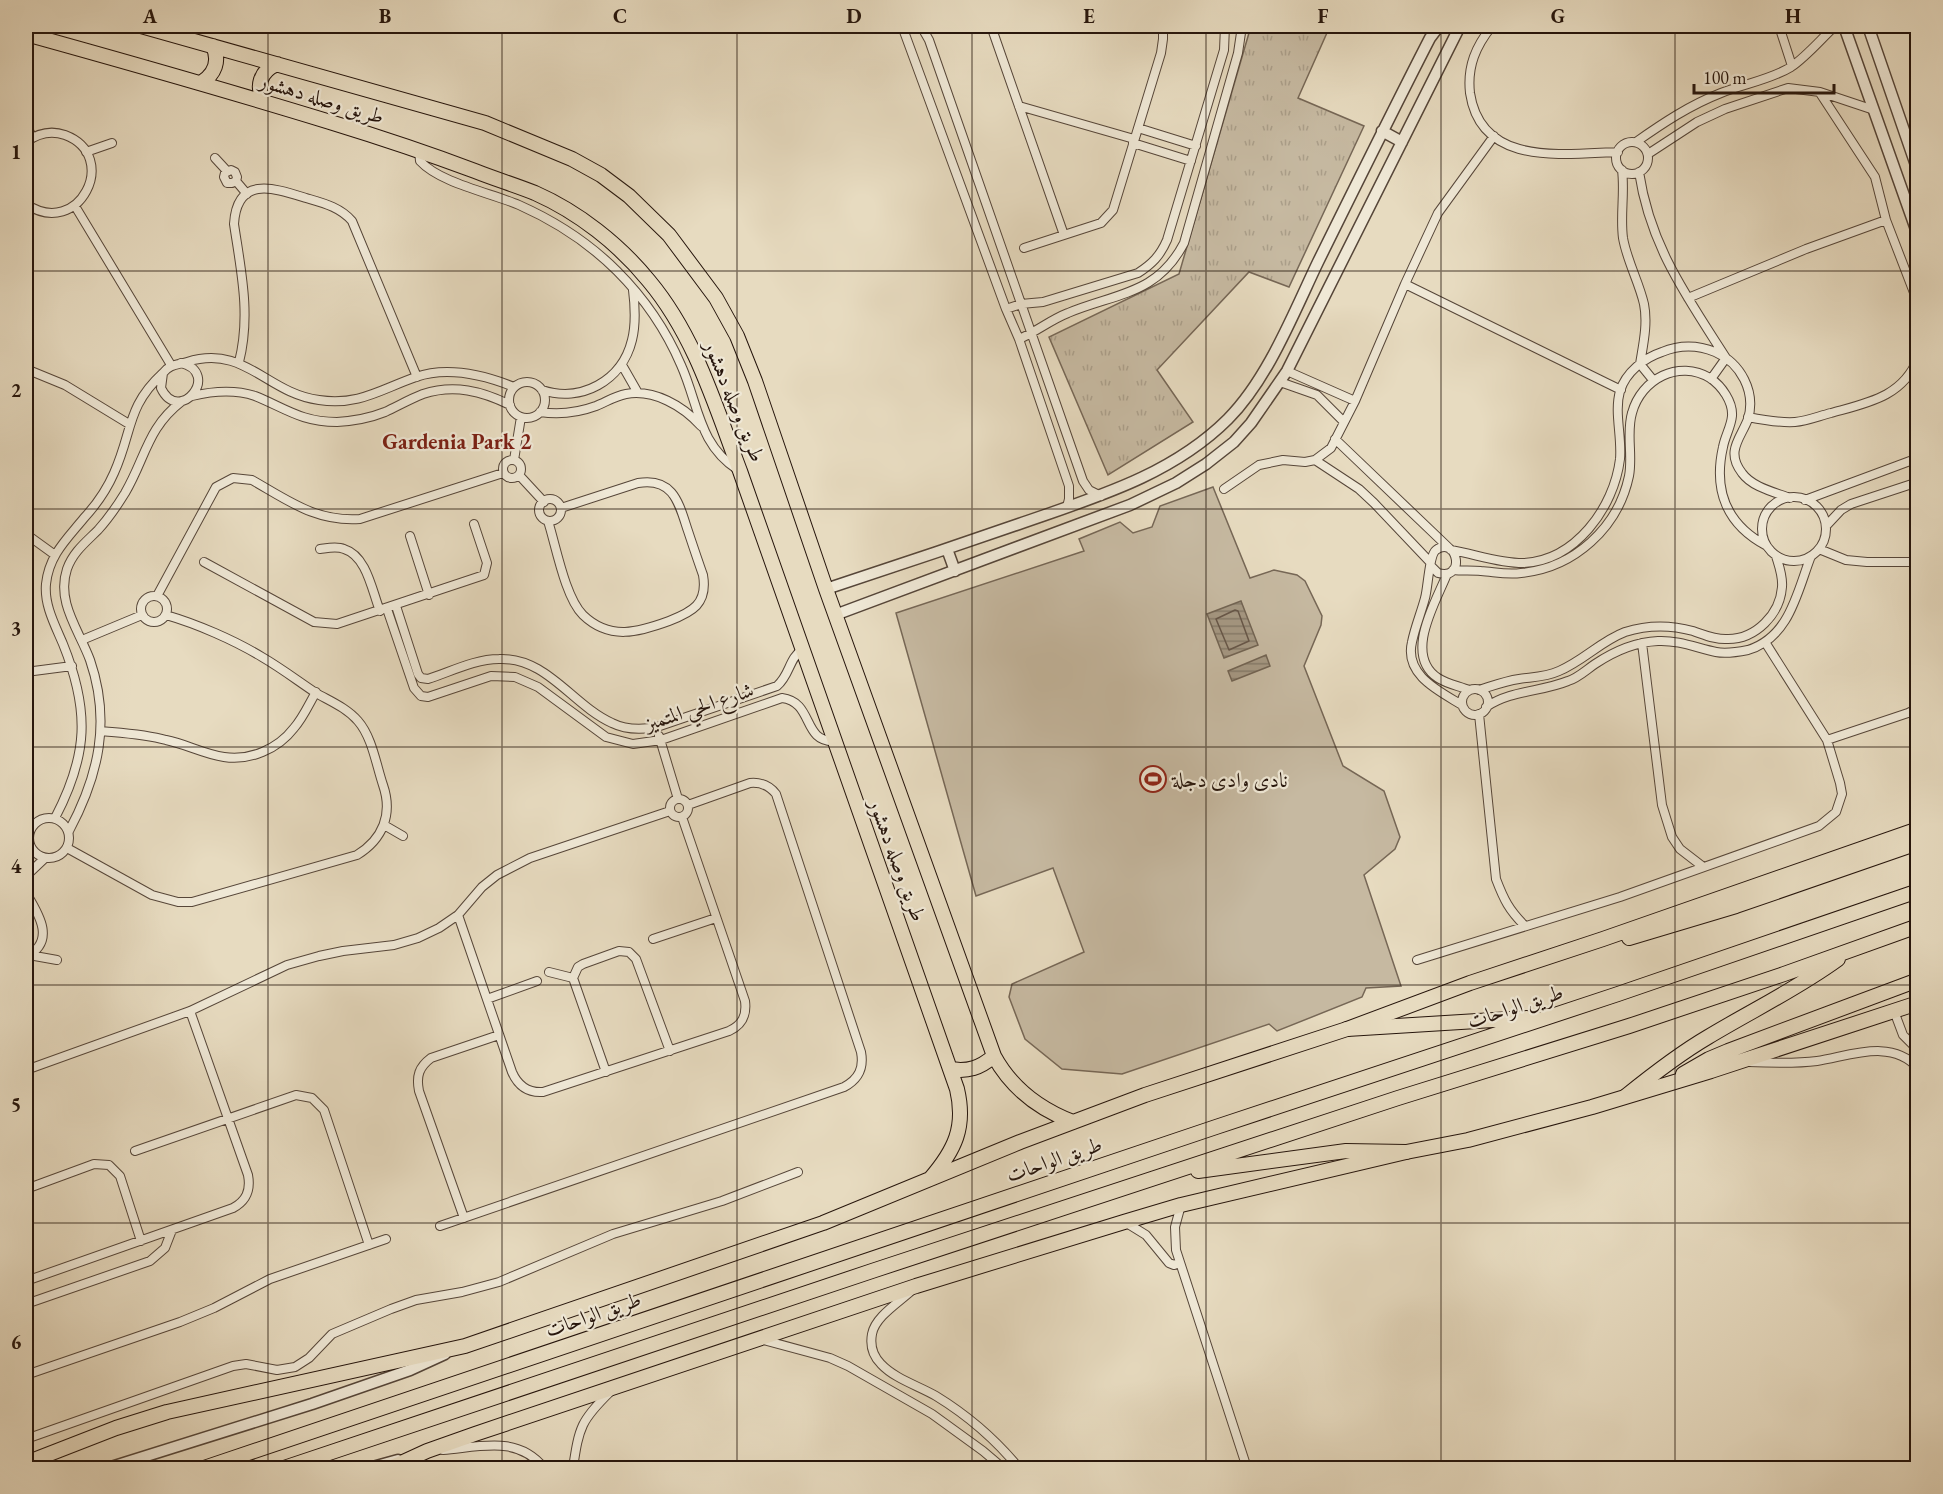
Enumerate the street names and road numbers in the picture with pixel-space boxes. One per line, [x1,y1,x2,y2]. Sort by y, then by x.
street label: طريق وصله دهشور [255,66,388,130]
street label: طريق وصله دهشور [698,334,772,466]
street label: شارع الحي المتميز [639,676,759,744]
street label: طريق وصله دهشور [863,793,933,925]
street label: طريق الواحات [1463,978,1567,1034]
street label: طريق الواحات [1003,1130,1105,1188]
street label: طريق الواحات [542,1285,644,1343]

